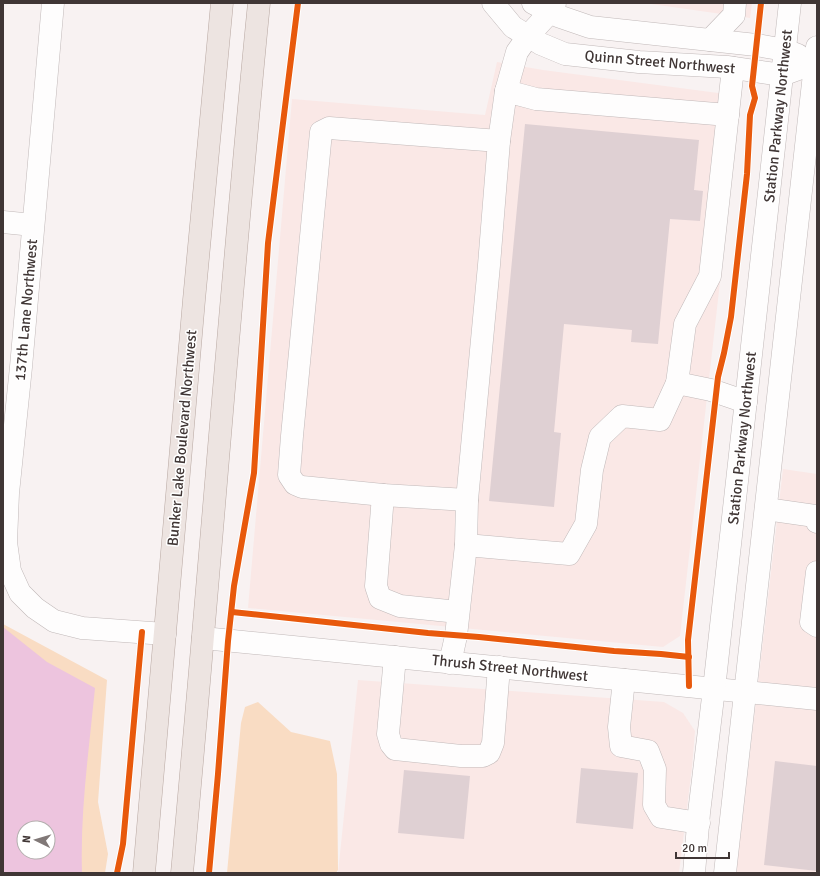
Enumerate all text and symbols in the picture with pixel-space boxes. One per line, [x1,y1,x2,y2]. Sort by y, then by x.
street label: Station Parkway Northwest [760,29,796,203]
street label: Quinn Street Northwest [584,46,736,78]
street label: 137th Lane Northwest [11,238,41,382]
street label: Bunker Lake Boulevard Northwest [164,329,200,547]
street label: Station Parkway Northwest [724,351,760,525]
street label: Thrush Street Northwest [431,651,589,685]
north arrow [16,820,56,860]
scale bar [676,834,729,860]
text: N [20,835,33,844]
text: 20 m [682,841,707,856]

